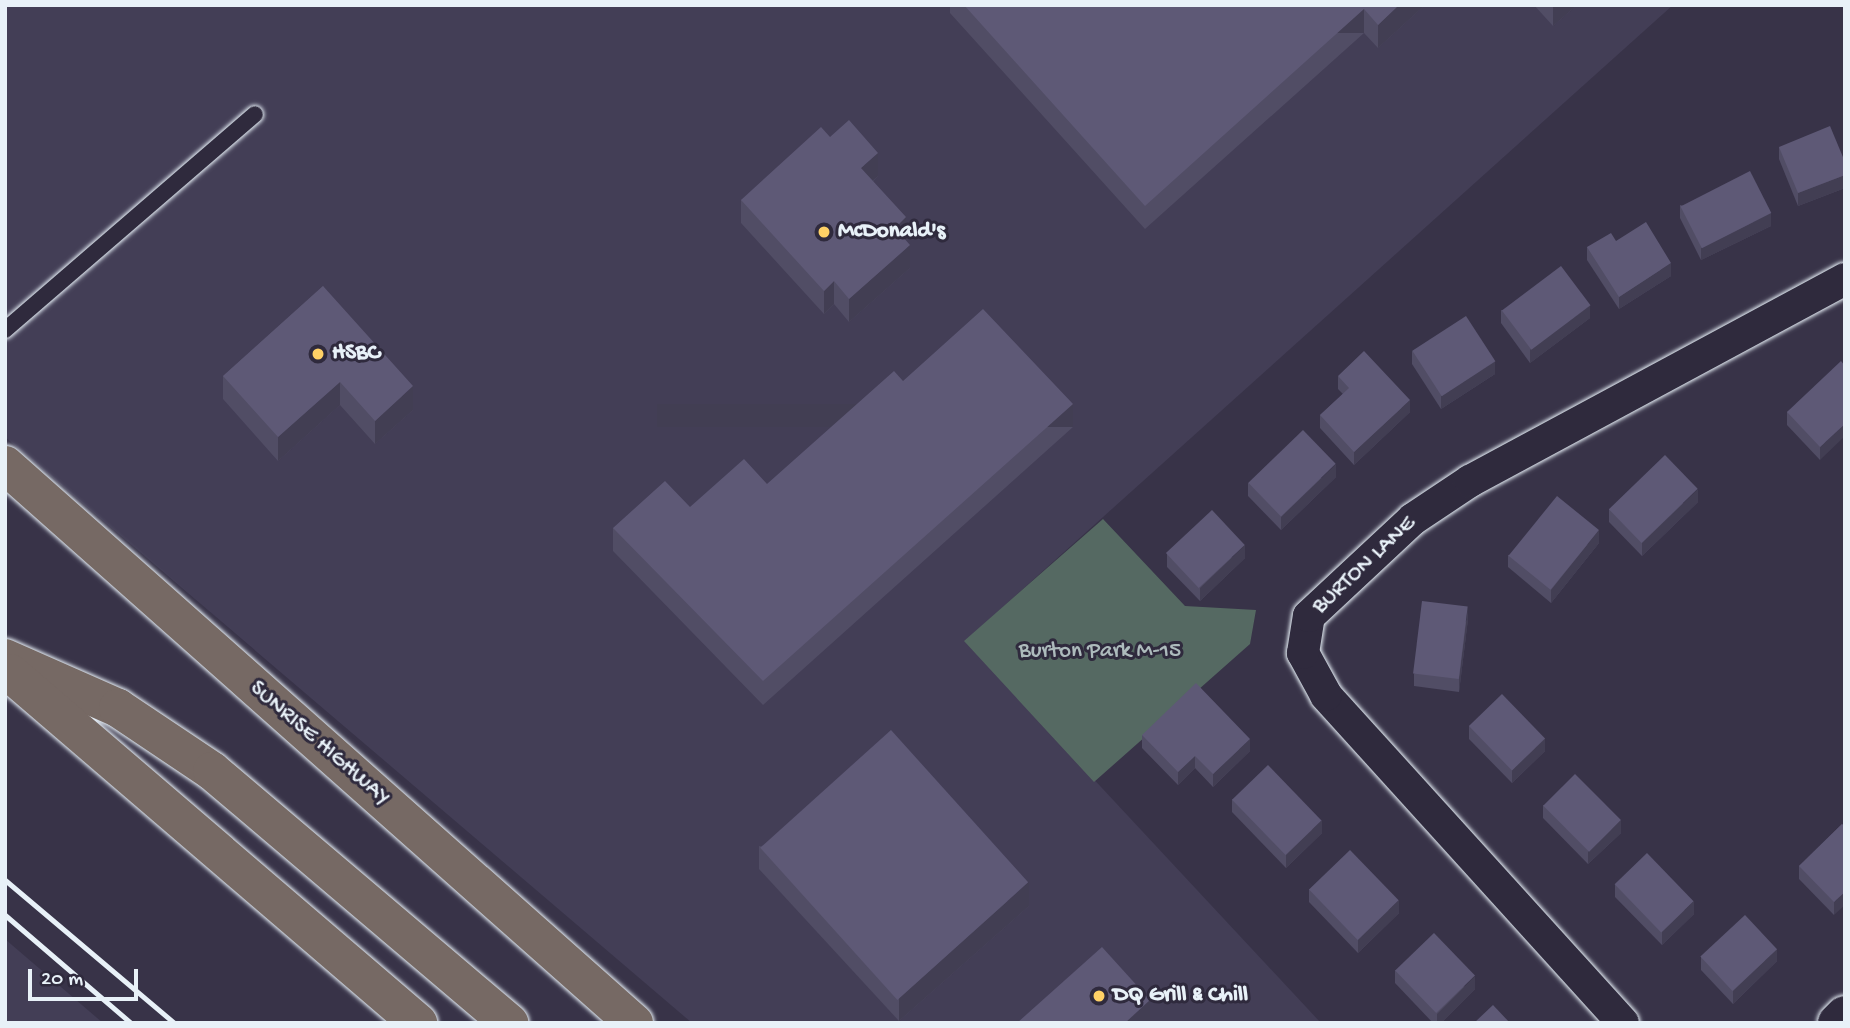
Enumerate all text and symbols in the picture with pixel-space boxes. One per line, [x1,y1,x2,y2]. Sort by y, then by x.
place label: McDonald's [838,218,945,246]
marker: McDonald's [816,224,832,240]
place label: HSBC [332,340,380,368]
marker: HSBC [310,346,326,362]
street label: BURTON LANE [1307,511,1423,621]
park label: Burton Park M-15 [1019,638,1181,666]
street label: SUNRISE HIGHWAY [243,676,395,812]
scale bar [32,954,142,998]
text: 20 m [41,968,83,993]
place label: DQ Grill & Chill [1113,982,1248,1010]
marker: DQ Grill & Chill [1091,988,1107,1004]

